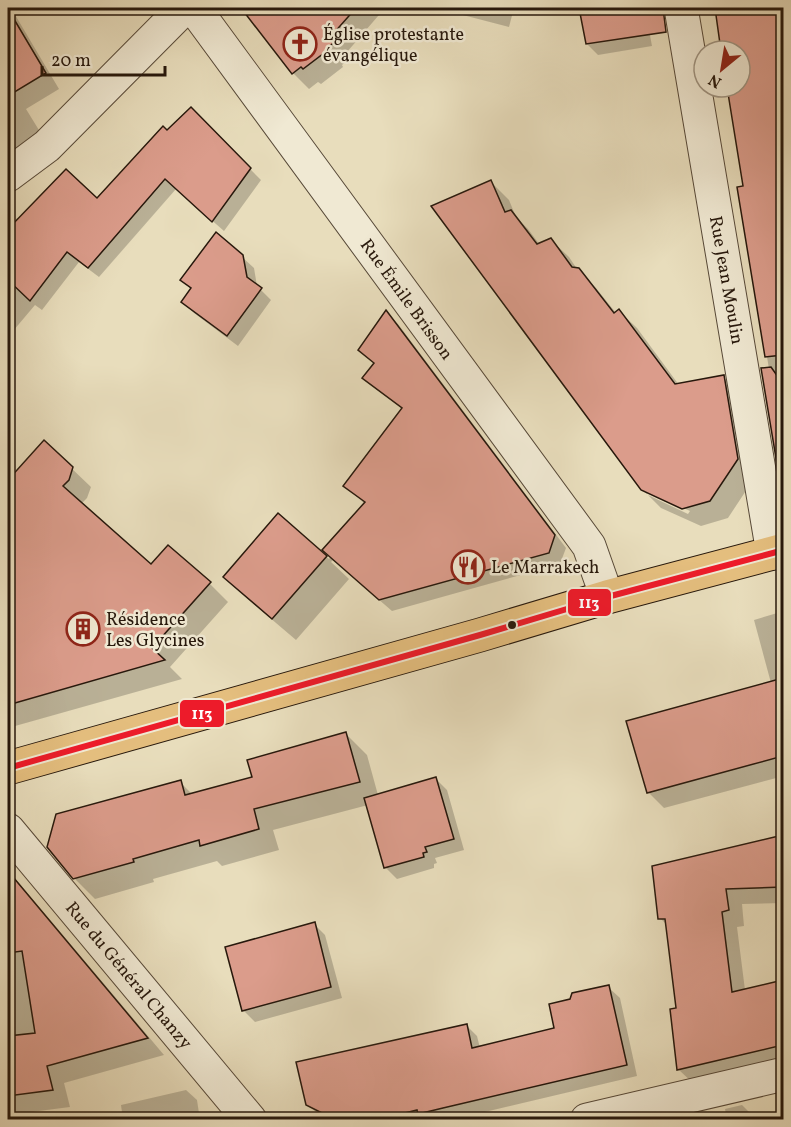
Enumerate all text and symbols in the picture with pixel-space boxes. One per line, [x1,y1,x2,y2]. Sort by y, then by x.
place label: Église protestante évangélique [323,23,464,69]
church icon: Église protestante évangélique [282,26,318,62]
scale bar [42,39,165,77]
north arrow [692,39,752,99]
text: 20 m [51,49,91,74]
text: N [705,68,726,93]
street label: Rue Jean Moulin [702,214,749,347]
street label: Rue Émile Brisson [353,234,458,366]
restaurant icon: Le Marrakech [450,549,486,585]
place label: Le Marrakech [491,556,600,581]
line badge: 113 [567,588,612,617]
text: 113 [578,593,600,615]
place label: Résidence Les Glycines [106,608,204,654]
building icon: Résidence Les Glycines [65,611,101,647]
unlabelled marker [506,619,518,631]
line badge: 113 [179,699,225,728]
text: 113 [191,704,213,726]
street label: Rue du Général Chanzy [59,897,197,1055]

